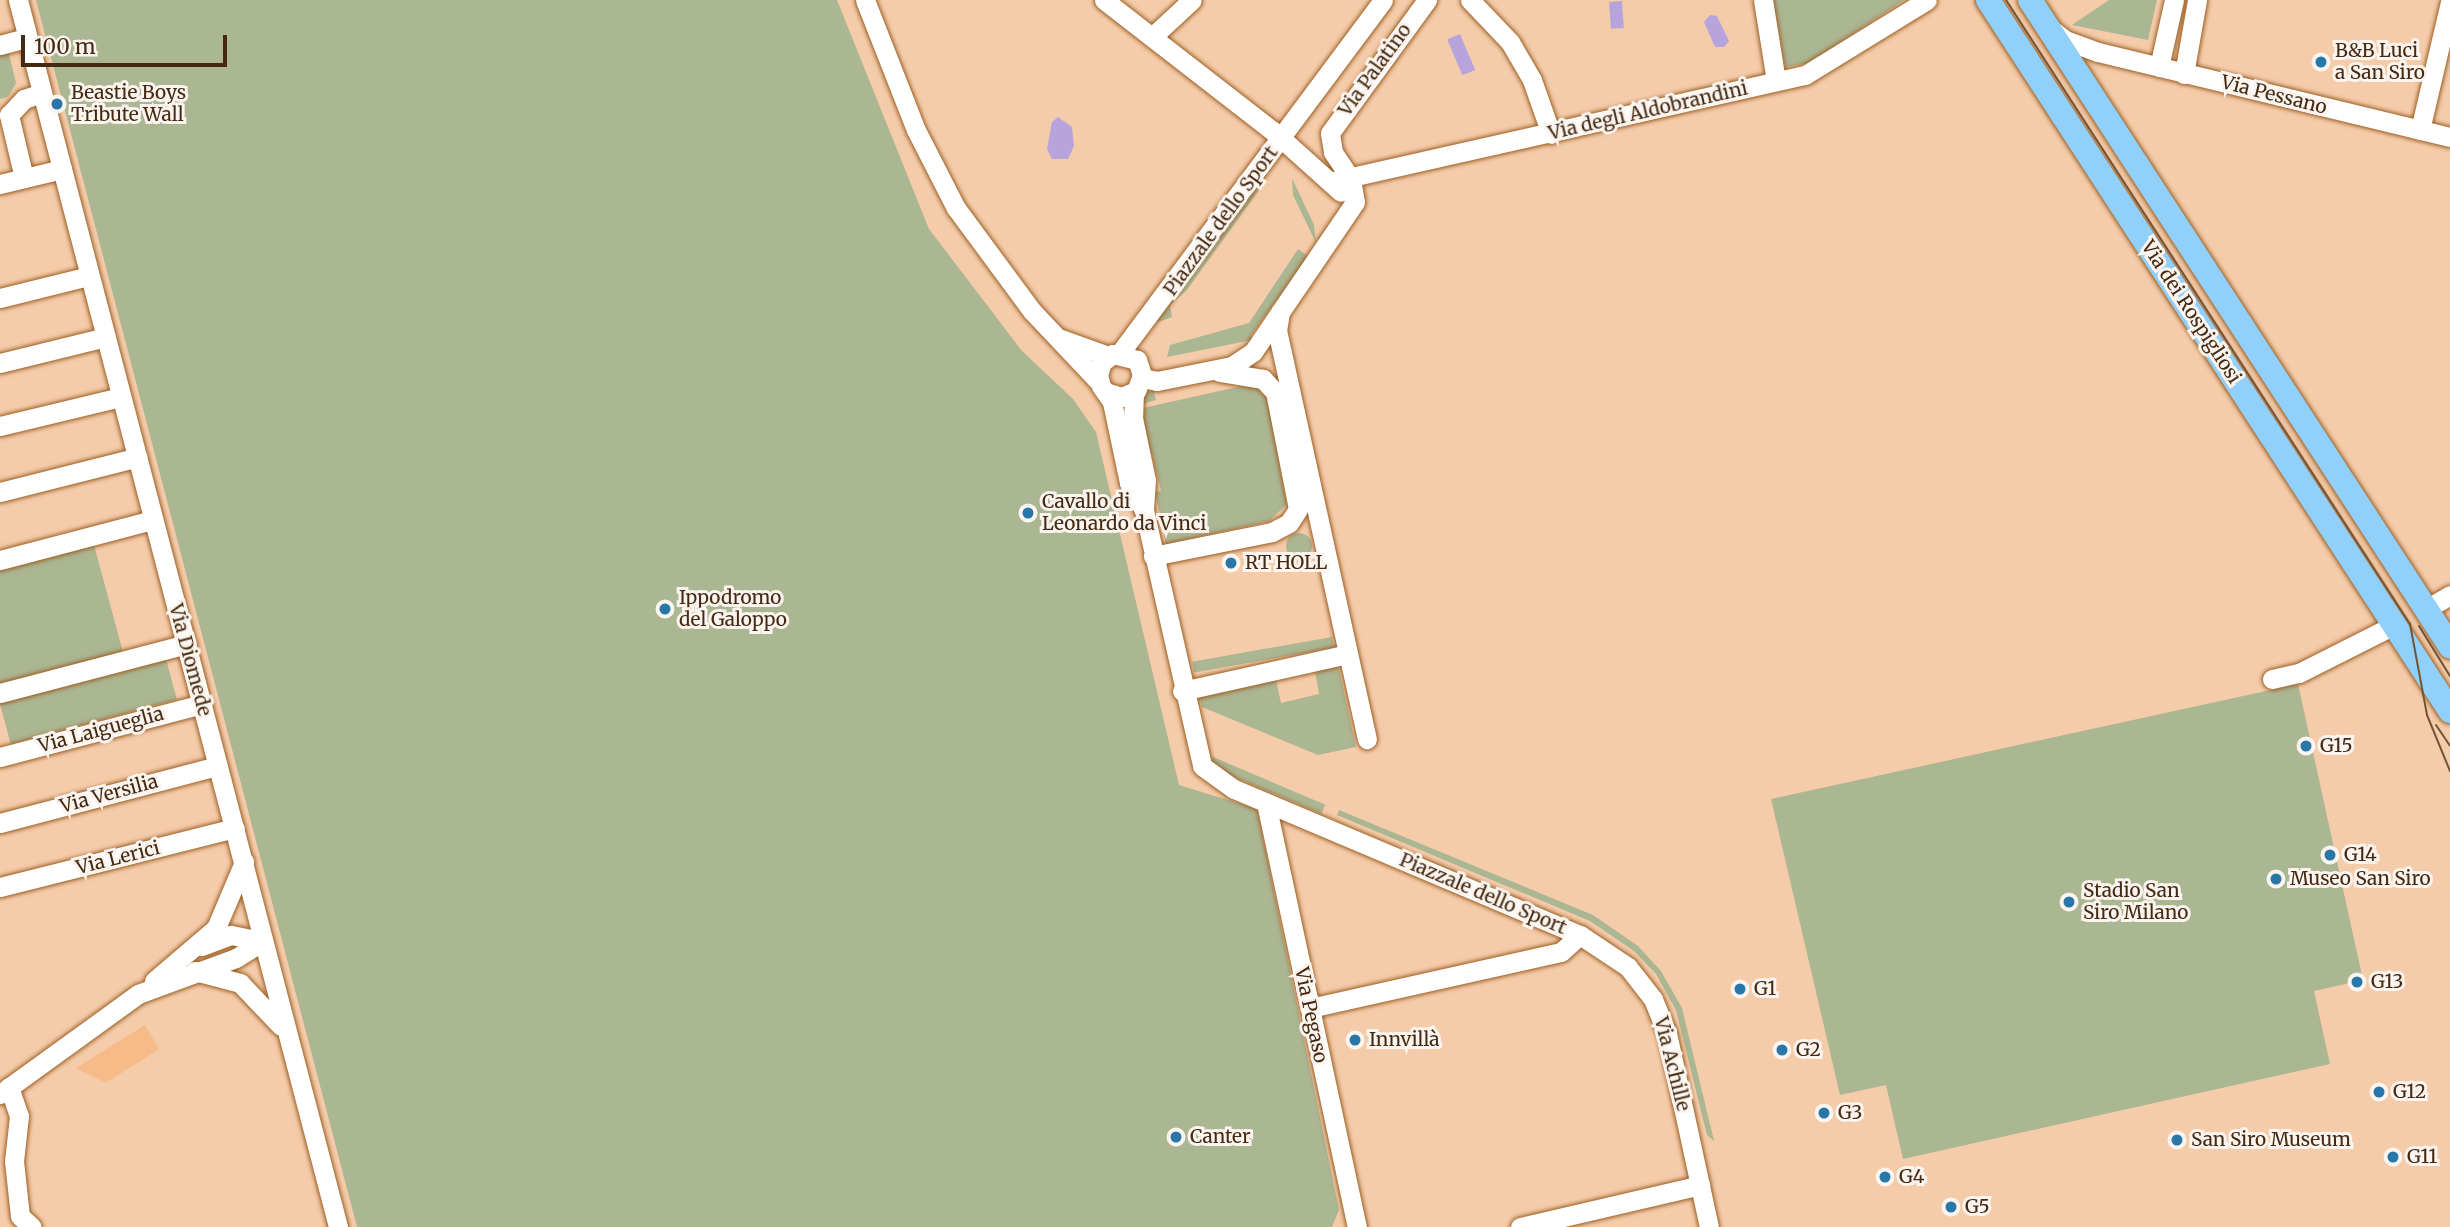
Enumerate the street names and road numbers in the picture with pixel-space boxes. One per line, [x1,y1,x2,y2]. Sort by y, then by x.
street label: Via Palatino [1334,19,1416,121]
street label: Via Pessano [2219,71,2329,119]
street label: Via degli Aldobrandini [1546,77,1750,145]
street label: Piazzale dello Sport [1159,142,1283,300]
street label: Via dei Rospigliosi [2136,236,2246,388]
street label: Via Diomede [164,601,216,719]
street label: Via Laigueglia [36,702,166,758]
street label: Via Versilia [57,770,161,818]
street label: Via Lerici [74,837,162,879]
street label: Piazzale dello Sport [1396,848,1570,940]
street label: Via Pegaso [1290,965,1332,1065]
street label: Via Achille [1649,1015,1695,1113]

